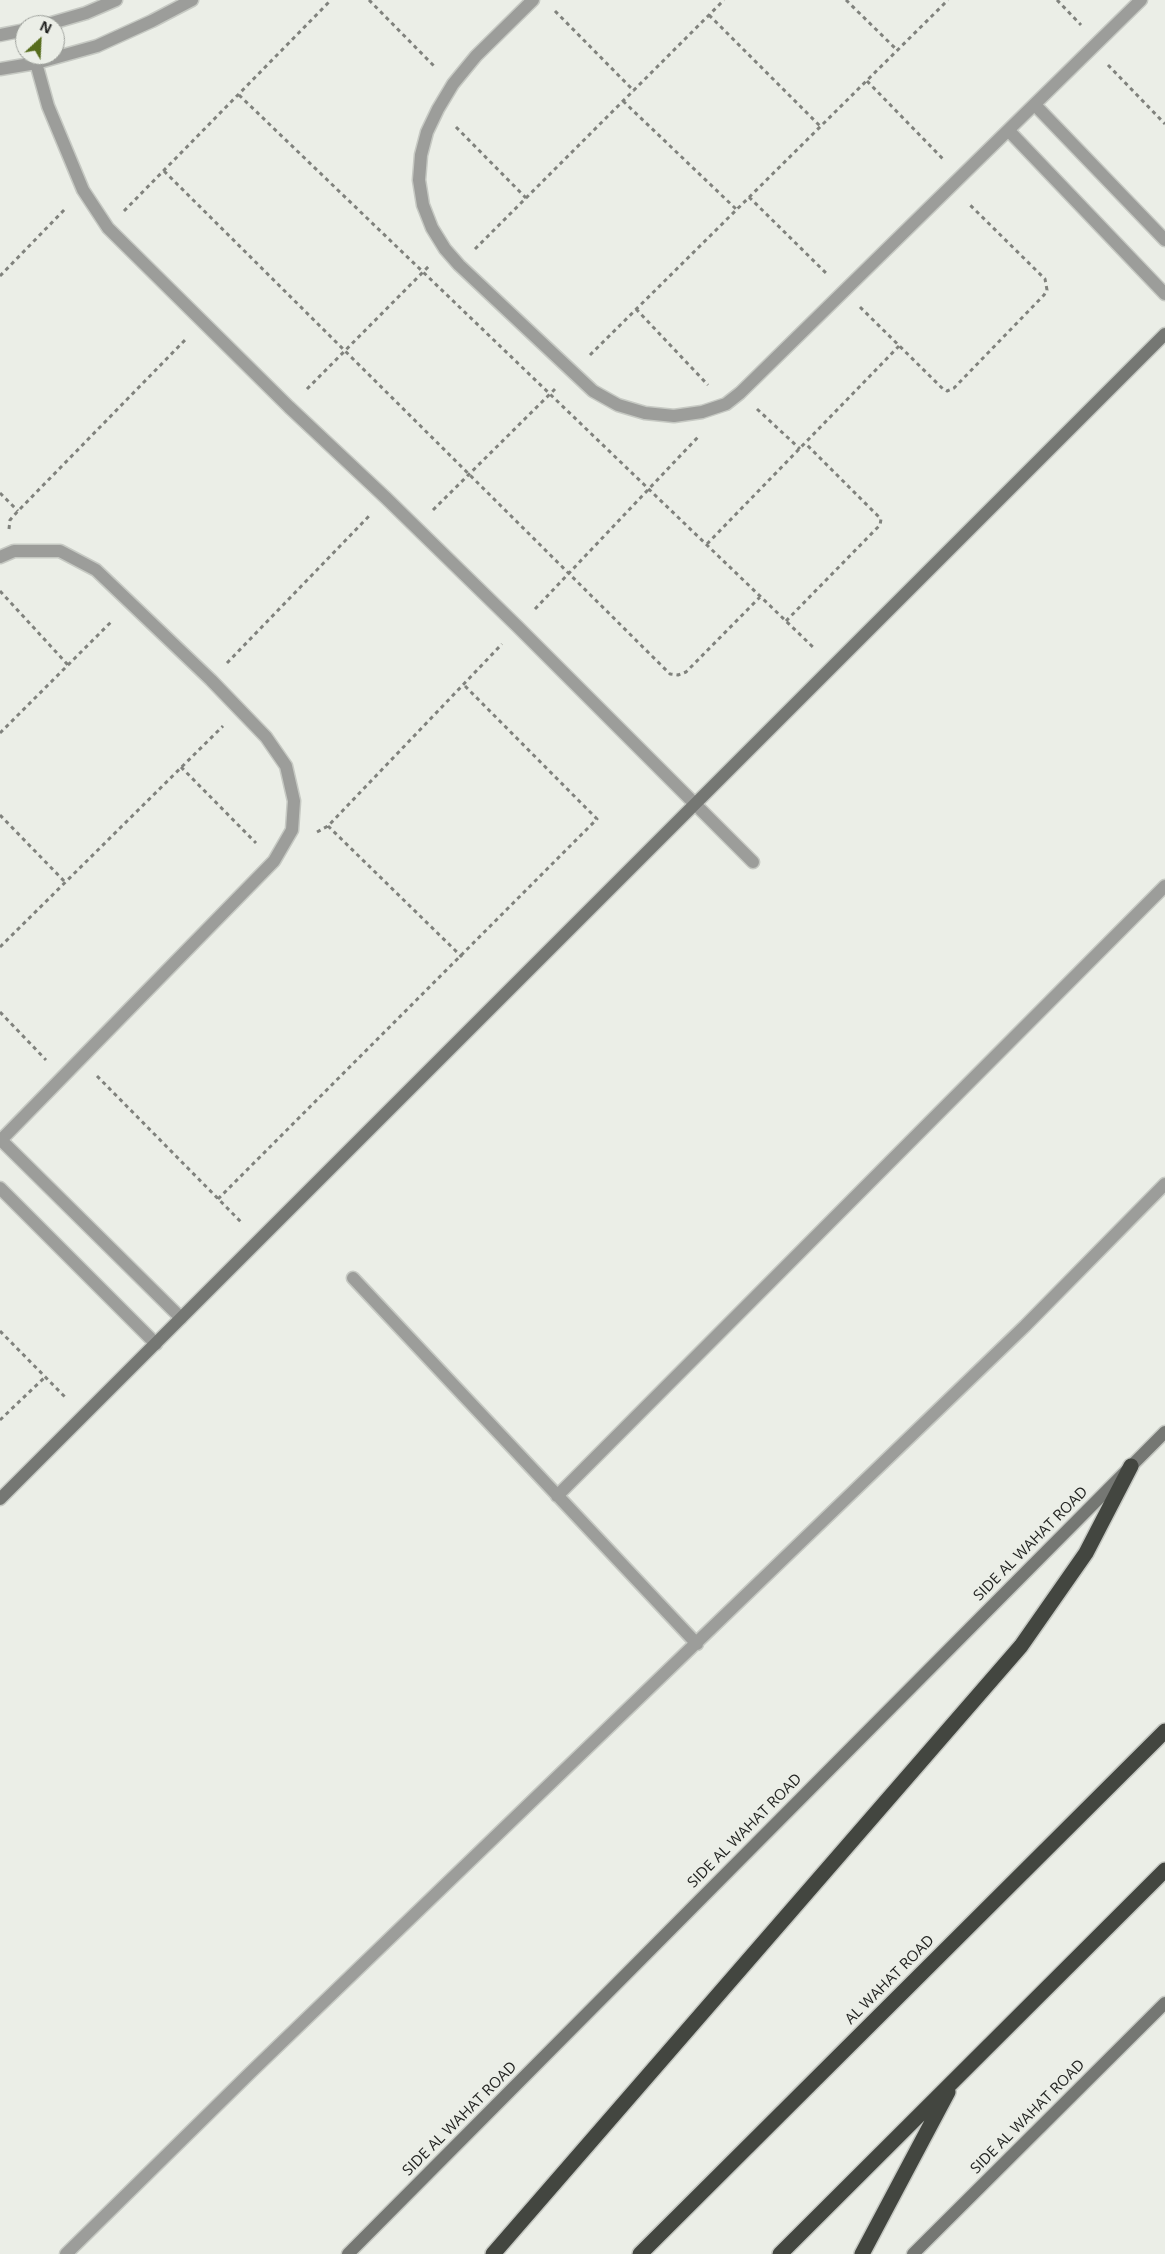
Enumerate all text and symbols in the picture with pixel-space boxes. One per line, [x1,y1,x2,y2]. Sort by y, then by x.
north arrow [15,15,65,65]
text: N [37,16,55,38]
street label: SIDE AL WAHAT ROAD [970,1483,1092,1605]
street label: SIDE AL WAHAT ROAD [684,1770,806,1892]
street label: AL WAHAT ROAD [842,1932,938,2028]
street label: SIDE AL WAHAT ROAD [967,2056,1089,2178]
street label: SIDE AL WAHAT ROAD [399,2058,521,2180]

